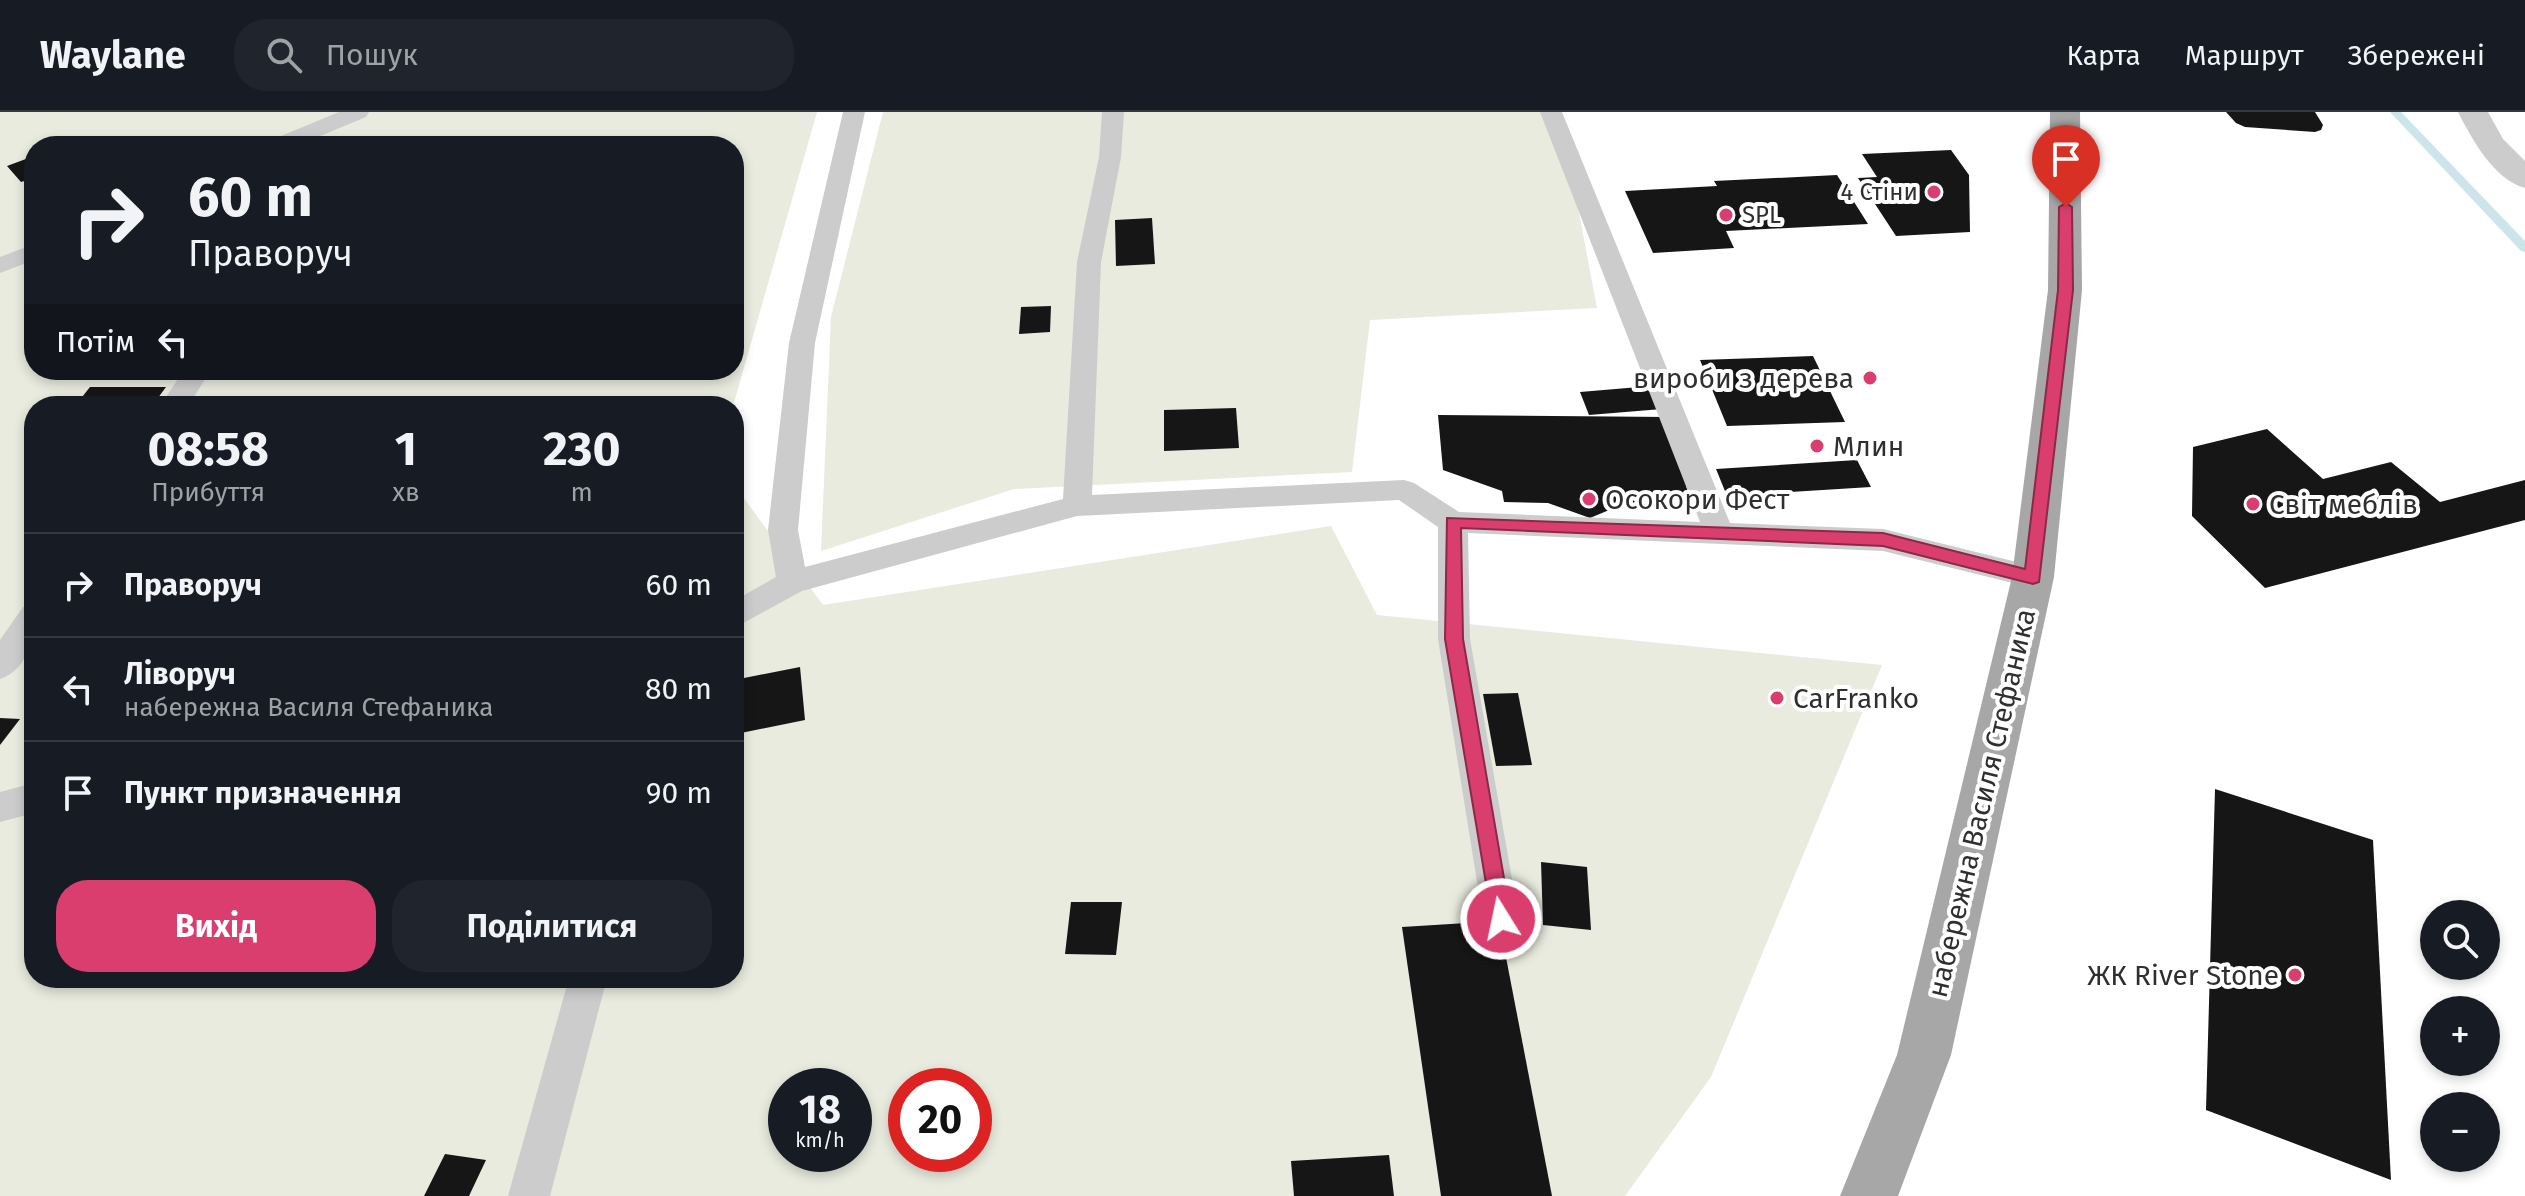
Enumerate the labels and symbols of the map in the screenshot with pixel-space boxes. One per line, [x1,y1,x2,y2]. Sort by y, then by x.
pin [2032,125,2100,207]
place label: 4 Стіни [1840,178,1918,206]
marker: 4 Стіни [1925,183,1943,201]
place label: SPL [1742,201,1781,229]
marker: SPL [1717,206,1735,224]
place label: вироби з дерева [1633,362,1854,395]
marker: вироби з дерева [1861,369,1879,387]
place label: Млин [1833,430,1904,463]
marker: Млин [1808,437,1826,455]
place label: Осокори Фест [1605,483,1790,516]
place label: Світ меблів [2269,488,2418,521]
marker: Осокори Фест [1580,490,1598,508]
marker: Світ меблів [2244,495,2262,513]
street label: набережна Василя Стефаника [1921,606,2042,1001]
place label: CarFranko [1793,682,1919,715]
marker: CarFranko [1768,689,1786,707]
position arrow [1459,877,1543,961]
place label: ЖК River Stone [2087,959,2279,992]
marker: ЖК River Stone [2286,966,2304,984]
speed limit sign: 20 [888,1068,992,1172]

